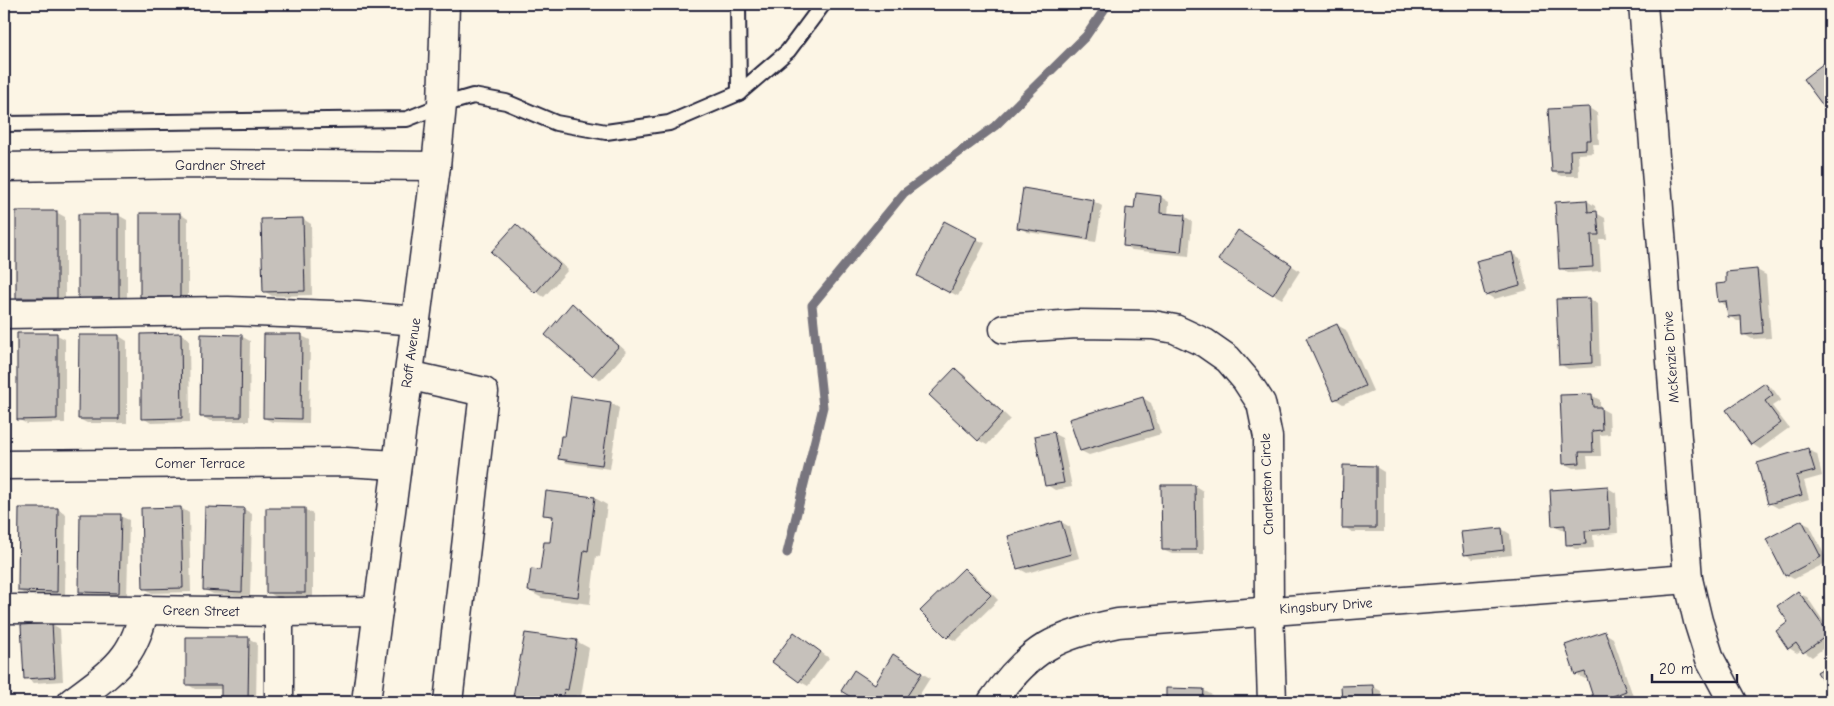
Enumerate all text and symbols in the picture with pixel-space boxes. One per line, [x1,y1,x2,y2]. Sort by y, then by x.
street label: Gardner Street [175,157,266,174]
street label: McKenzie Drive [1659,310,1683,404]
street label: Roff Avenue [398,317,424,389]
street label: Charleston Circle [1257,433,1277,535]
street label: Comer Terrace [155,455,245,472]
street label: Kingsbury Drive [1279,594,1373,618]
street label: Green Street [162,602,241,620]
scale bar [1652,651,1736,683]
text: 20 m [1659,660,1693,678]

